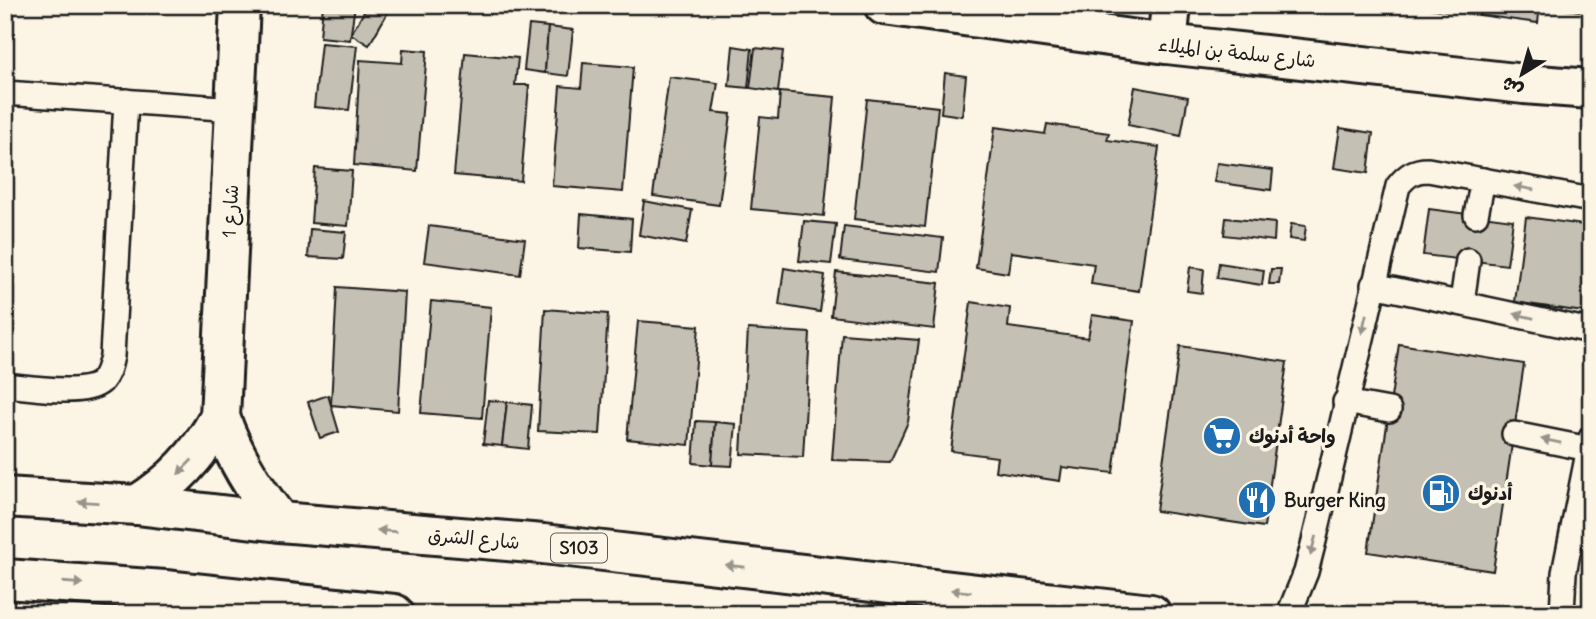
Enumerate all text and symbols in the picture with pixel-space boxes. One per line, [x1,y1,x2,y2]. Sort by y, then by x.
street label: شارع سلمة بن الميلاء [1157,32,1317,74]
north arrow [1488,38,1558,108]
text: ش [1496,72,1527,103]
one-way arrow [1513,182,1535,193]
street label: شارع 1 [217,184,245,238]
one-way arrow [1513,310,1535,321]
one-way arrow [1358,314,1369,336]
supermarket icon: واحة أدنوك [1201,415,1243,457]
place label: واحة أدنوك [1249,424,1336,449]
one-way arrow [1540,436,1562,447]
one-way arrow [177,458,193,475]
fuel station icon: أدنوك [1420,472,1462,514]
restaurant icon: Burger King [1236,479,1278,521]
place label: أدنوك [1468,481,1513,506]
place label: Burger King [1284,488,1386,512]
one-way arrow [76,496,98,507]
street label: شارع الشرق [427,522,521,556]
one-way arrow [376,525,398,536]
road number: S103 [551,534,607,562]
one-way arrow [1307,535,1318,557]
one-way arrow [724,560,746,571]
one-way arrow [63,578,85,589]
one-way arrow [950,586,972,597]

